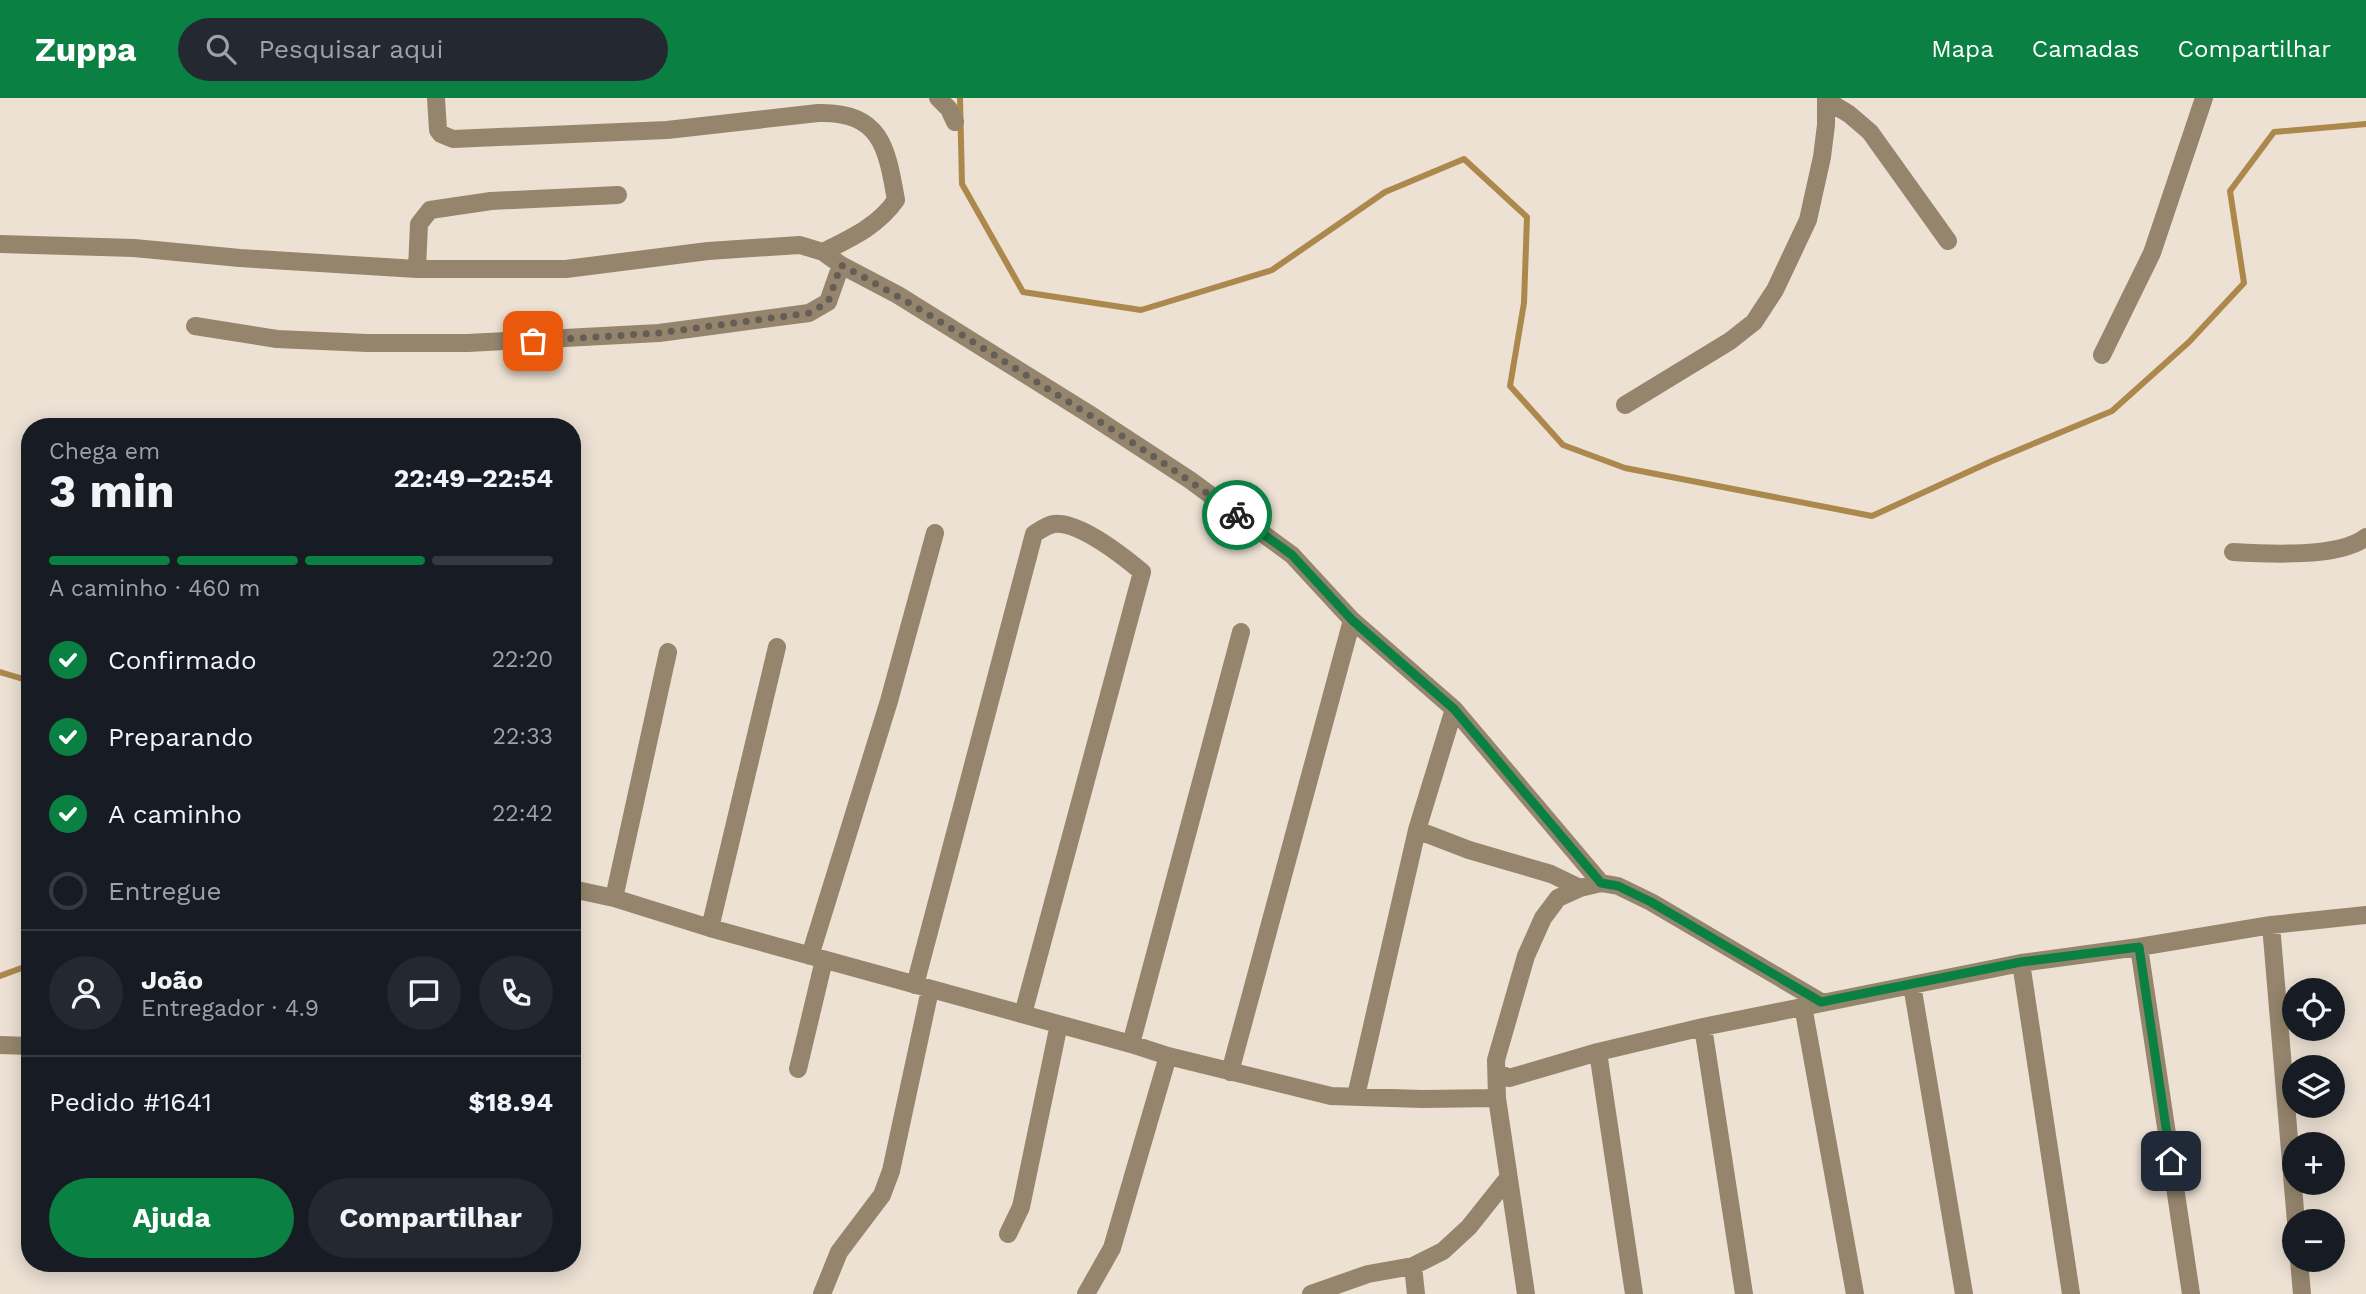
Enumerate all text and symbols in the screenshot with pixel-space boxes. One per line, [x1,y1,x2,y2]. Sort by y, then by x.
search box [178,18,668,81]
text: Zuppa [35,30,136,69]
icon: search [202,30,240,68]
text: Pesquisar aqui [258,34,443,64]
text: Mapa [1931,35,1994,63]
text: Camadas [2032,35,2140,63]
text: Compartilhar [2178,35,2331,63]
pin [503,311,563,371]
icon: bag [514,322,552,360]
text: Chega em [49,438,160,465]
text: 22:49–22:54 [394,463,553,493]
text: 3 min [49,464,175,518]
courier [1202,480,1272,550]
icon: bike [1218,496,1256,534]
text: A caminho · 460 m [49,575,260,602]
icon: check [49,641,87,679]
text: Confirmado [108,645,257,675]
text: 22:20 [492,646,553,673]
icon: check [49,718,87,756]
text: Preparando [108,722,253,752]
text: 22:33 [493,723,553,750]
icon: check [49,795,87,833]
text: A caminho [108,799,242,829]
text: 22:42 [492,800,553,827]
text: Entregue [108,876,221,906]
button: person [49,956,123,1030]
button: chat [387,956,461,1030]
button: phone [479,956,553,1030]
text: João [141,965,203,995]
map controls [2282,978,2345,1272]
button: locate [2282,978,2345,1041]
text: Entregador · 4.9 [141,995,319,1022]
button: layers [2282,1055,2345,1118]
text: Pedido #1641 [49,1087,212,1117]
text: $18.94 [468,1087,553,1117]
pin [2141,1131,2201,1191]
button: + [2282,1132,2345,1195]
icon: home [2152,1142,2190,1180]
button: Ajuda [49,1178,294,1258]
button: Compartilhar [308,1178,553,1258]
button: − [2282,1209,2345,1272]

